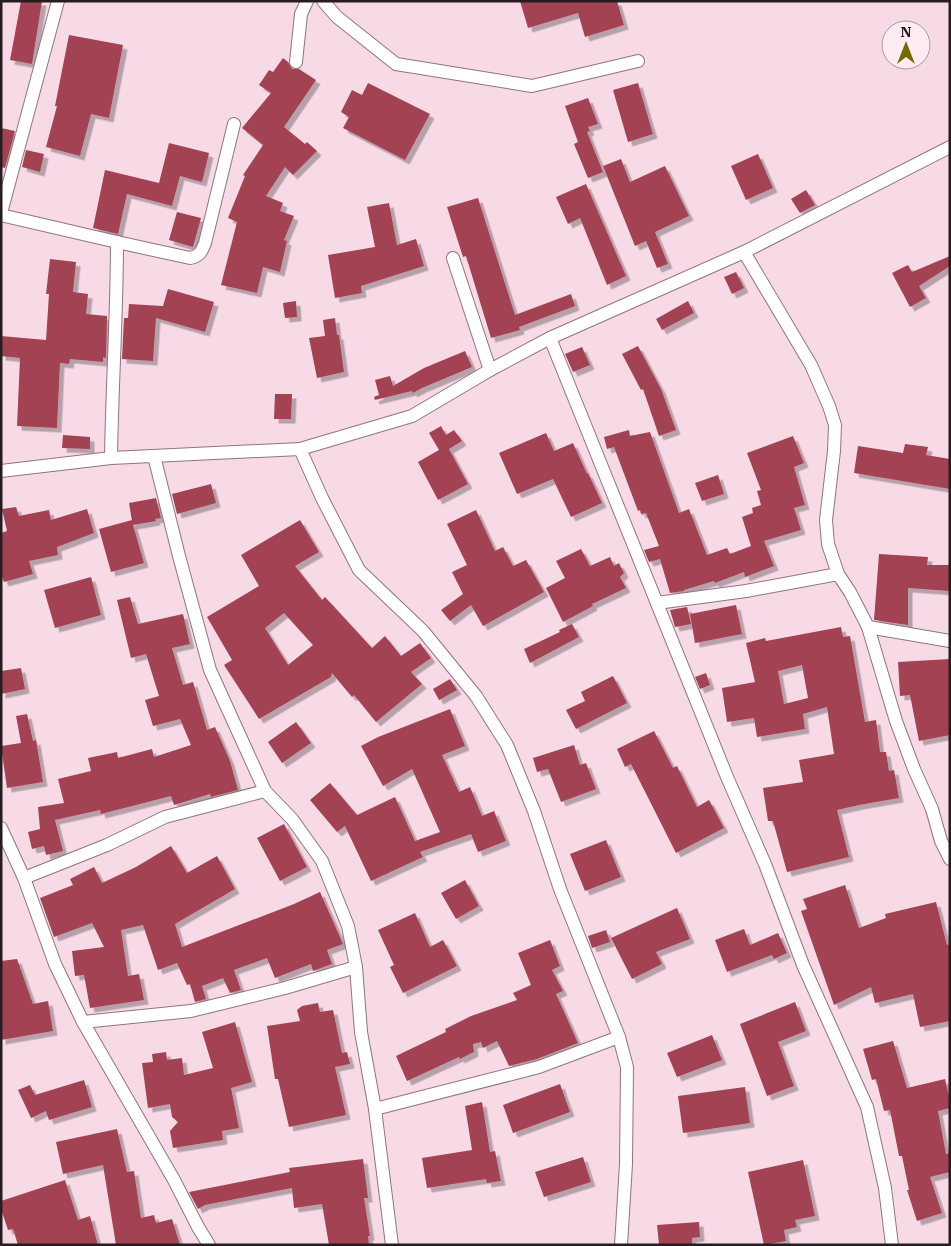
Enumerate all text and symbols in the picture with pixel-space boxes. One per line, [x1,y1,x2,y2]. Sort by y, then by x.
north arrow [881,20,931,70]
text: N [900,23,912,41]

